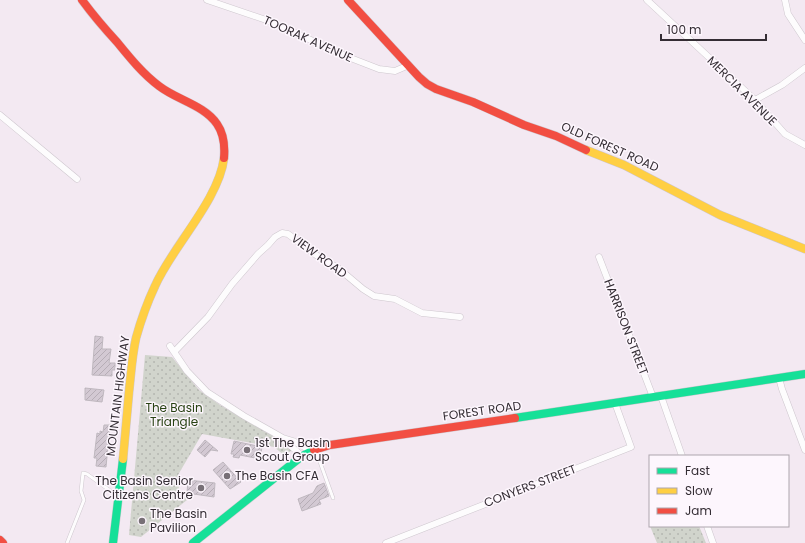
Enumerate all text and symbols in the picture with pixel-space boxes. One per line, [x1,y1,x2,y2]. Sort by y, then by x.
street label: TOORAK AVENUE [261,11,356,66]
scale bar [661,16,766,42]
text: 100 m [667,21,701,38]
street label: MERCIA AVENUE [704,52,781,129]
street label: OLD FOREST ROAD [559,117,662,176]
street label: VIEW ROAD [288,229,351,282]
street label: HARRISON STREET [600,276,653,378]
street label: MOUNTAIN HIGHWAY [102,335,133,457]
street label: FOREST ROAD [442,397,522,424]
park label: The Basin Triangle [145,399,203,430]
place label: 1st The Basin Scout Group [255,434,330,465]
marker: 1st The Basin Scout Group [242,445,252,455]
legend [649,455,789,527]
street label: CONYERS STREET [481,460,579,511]
text: Fast [685,462,710,479]
place label: The Basin CFA [235,467,319,484]
marker: The Basin CFA [222,471,232,481]
place label: The Basin Senior Citizens Centre [95,472,194,503]
text: Slow [685,482,713,499]
marker: The Basin Senior Citizens Centre [196,483,206,493]
text: Jam [685,502,712,519]
place label: The Basin Pavilion [150,505,207,536]
marker: The Basin Pavilion [137,516,147,526]

